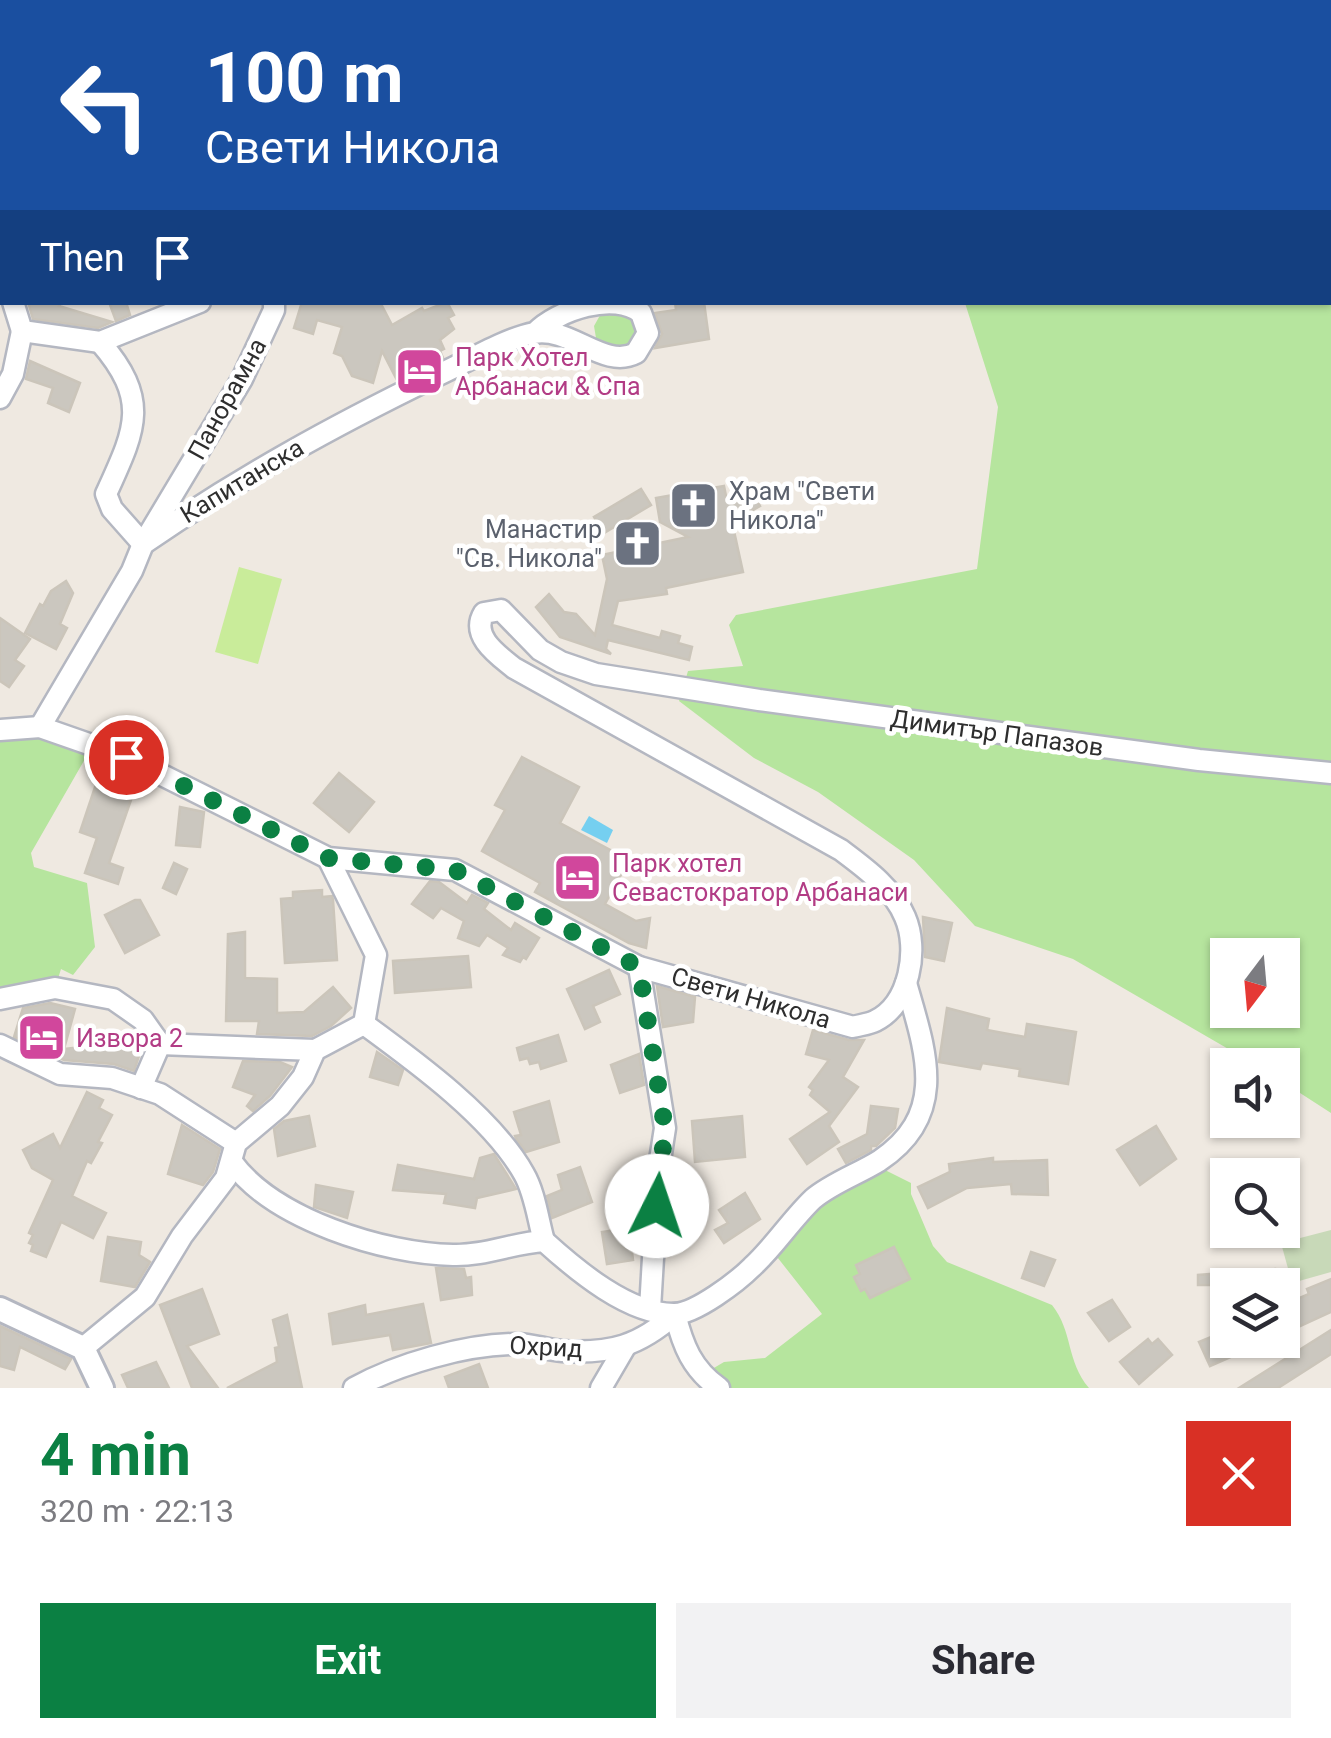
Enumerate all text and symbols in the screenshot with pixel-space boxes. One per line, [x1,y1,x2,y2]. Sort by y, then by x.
text: 100 m [205,37,404,119]
icon: left [40,40,170,170]
text: Свети Никола [205,121,500,174]
icon: arrive [145,230,200,285]
text: Then [40,236,125,280]
street label: Панорамна [182,333,272,465]
place label: Парк Хотел Арбанаси & Спа [455,343,641,401]
hotel icon: Парк Хотел Арбанаси & Спа [394,345,446,397]
street label: Капитанска [175,433,309,529]
place label: Храм "Свети Никола" [729,477,875,535]
church icon: Храм "Свети Никола" [668,479,720,531]
place label: Манастир "Св. Никола" [456,515,602,573]
church icon: Манастир "Св. Никола" [611,517,663,569]
street label: Димитър Папазов [889,704,1105,762]
pin [84,715,169,800]
icon: arrive [99,730,154,785]
place label: Парк хотел Севастократор Арбанаси [612,849,909,907]
hotel icon: Парк хотел Севастократор Арбанаси [551,851,603,903]
north arrow [1210,938,1300,1028]
map controls [1210,938,1300,1358]
street label: Свети Никола [668,961,834,1035]
hotel icon: Извора 2 [15,1012,67,1064]
place label: Извора 2 [76,1024,183,1053]
button: sound [1210,1048,1300,1138]
position arrow [605,1154,709,1258]
button: search [1210,1158,1300,1248]
button: layers [1210,1268,1300,1358]
street label: Охрид [509,1331,583,1363]
text: 4 min [40,1419,191,1490]
button: close [1186,1421,1291,1526]
text: 320 m · 22:13 [40,1492,234,1530]
button: Exit [40,1603,656,1718]
button: Share [676,1603,1291,1718]

